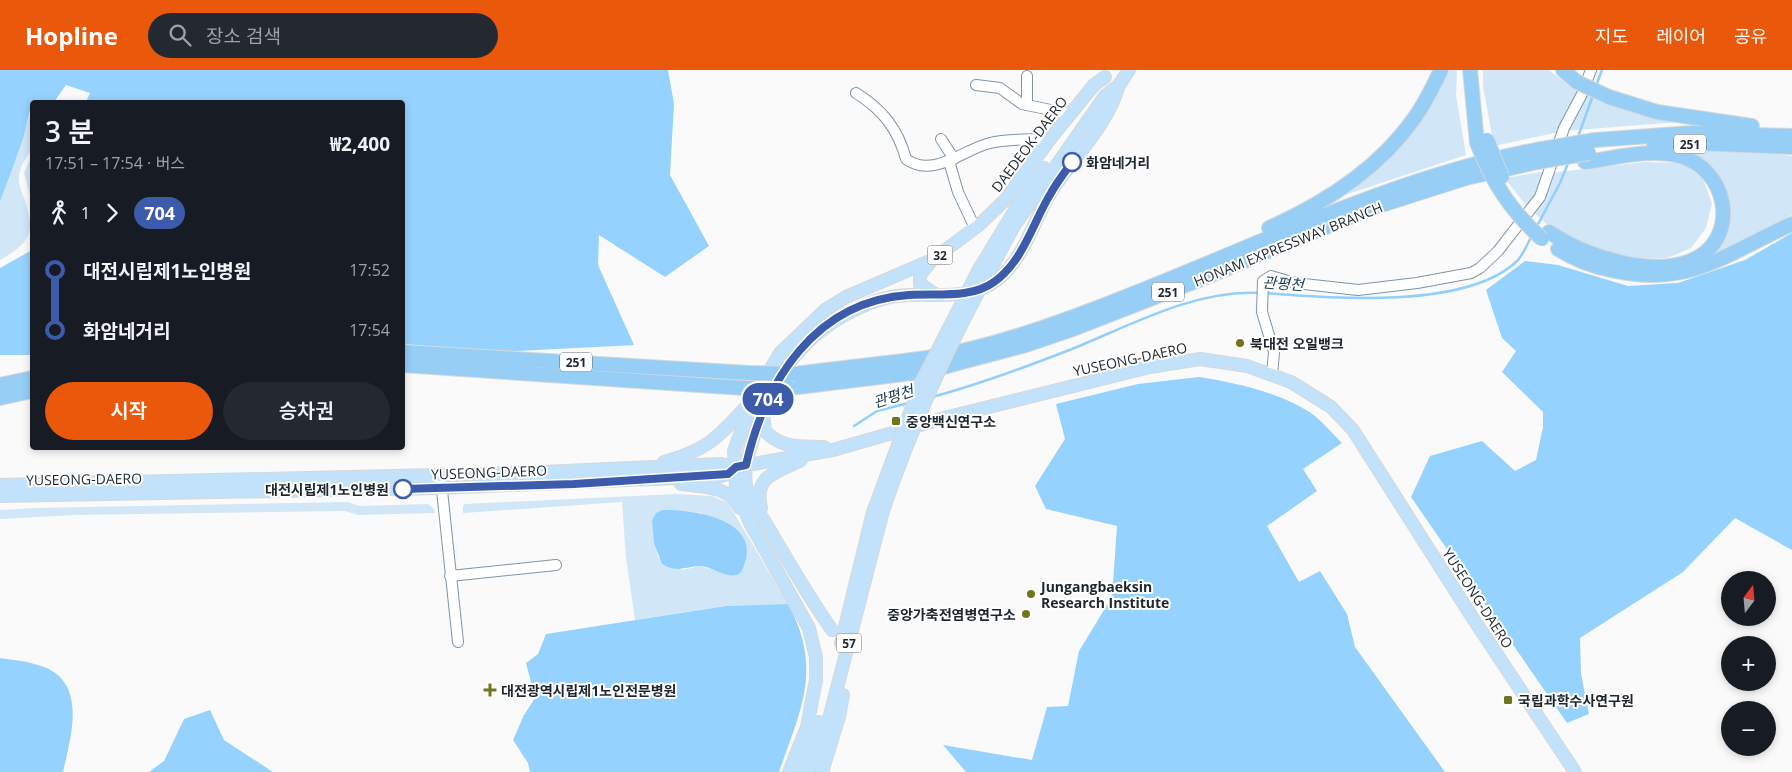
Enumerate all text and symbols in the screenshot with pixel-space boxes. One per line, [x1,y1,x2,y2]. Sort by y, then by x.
search box [148,13,498,58]
text: Hopline [25,19,118,52]
icon: search [166,21,194,49]
text: 장소 검색 [206,23,281,49]
text: 지도 [1595,24,1628,48]
text: 레이어 [1656,24,1706,48]
text: 공유 [1734,24,1767,48]
street label: DAEDEOK-DAERO [987,92,1071,196]
text: 3 분 [45,112,94,150]
text: ₩2,400 [330,131,390,157]
road number: 251 [1674,134,1706,154]
text: 17:51 – 17:54 · 버스 [45,152,185,174]
marker: 화암네거리 [1062,152,1082,172]
place label: 화암네거리 [1086,153,1150,172]
street label: HONAM EXPRESSWAY BRANCH [1191,197,1385,291]
icon: walk [45,199,73,227]
icon: forward [98,199,126,227]
text: 704 [144,201,175,225]
text: 1 [81,202,90,224]
road number: 32 [928,246,952,264]
text: 대전시립제1노인병원 [83,258,251,284]
text: 17:52 [349,259,390,281]
water label: 관평천 [1262,272,1307,295]
road number: 251 [1152,282,1184,302]
text: 화암네거리 [83,318,170,344]
text: 17:54 [349,319,390,341]
place label: 북대전 오일뱅크 [1250,334,1344,353]
marker: 북대전 오일뱅크 [1234,337,1246,349]
street label: YUSEONG-DAERO [1071,338,1189,380]
road number: 251 [560,352,592,372]
water label: 관평천 [870,379,918,412]
button: 시작 [45,382,213,440]
button: 승차권 [223,382,390,440]
line badge: 704 [739,383,797,415]
text: 704 [753,387,783,411]
place label: 중앙백신연구소 [906,412,996,431]
marker: 중앙백신연구소 [890,415,902,427]
street label: YUSEONG-DAERO [431,460,547,484]
street label: YUSEONG-DAERO [26,468,142,490]
marker: 대전시립제1노인병원 [393,479,413,499]
place label: 대전시립제1노인병원 [265,480,389,499]
street label: YUSEONG-DAERO [1438,544,1518,652]
north arrow [1721,571,1776,626]
map controls [1721,571,1776,756]
place label: Jungangbaeksin Research Institute [1039,577,1169,612]
marker: Jungangbaeksin Research Institute [1025,588,1037,600]
place label: 중앙가축전염병연구소 [887,605,1016,624]
marker: 중앙가축전염병연구소 [1020,608,1032,620]
road number: 57 [836,634,862,652]
button: + [1721,636,1776,691]
place label: 대전광역시립제1노인전문병원 [501,681,676,700]
marker: 대전광역시립제1노인전문병원 [483,683,497,697]
place label: 국립과학수사연구원 [1518,691,1634,710]
marker: 국립과학수사연구원 [1502,694,1514,706]
button: − [1721,701,1776,756]

